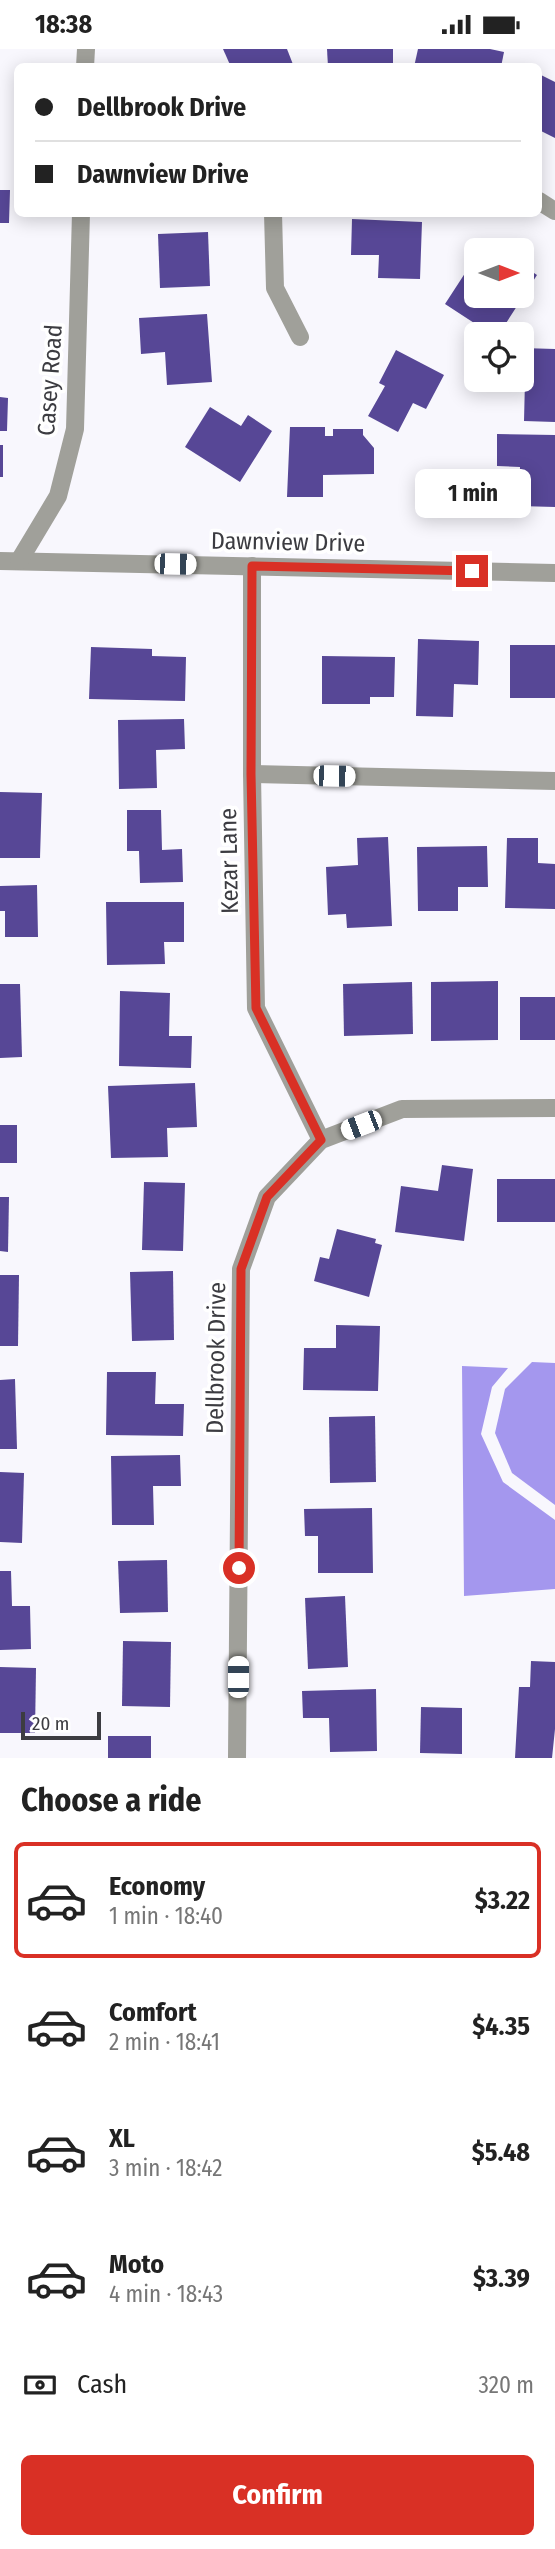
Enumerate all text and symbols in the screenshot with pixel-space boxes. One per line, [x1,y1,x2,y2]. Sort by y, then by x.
text: 18:38 [35,9,92,40]
text: Dellbrook Drive [77,92,246,123]
text: Dawnview Drive [77,159,249,190]
north arrow [464,238,534,308]
map controls [464,238,534,392]
button: locate [464,322,534,392]
street label: Casey Road [32,323,68,437]
callout: 1 min [414,469,530,519]
text: 1 min [448,479,498,507]
street label: Dawnview Drive [211,527,365,557]
car [154,553,197,575]
route end [456,555,488,587]
car [313,765,356,787]
street label: Kezar Lane [214,808,244,914]
car [338,1108,385,1142]
street label: Dellbrook Drive [201,1282,231,1434]
route start [223,1552,255,1584]
car [228,1656,249,1698]
scale bar [21,1709,102,1741]
text: 20 m [32,1712,69,1735]
text: Choose a ride [21,1781,202,1819]
icon: car [25,1869,88,1932]
text: Economy [109,1871,205,1902]
text: $3.22 [475,1885,530,1916]
text: 1 min · 18:40 [109,1902,223,1930]
icon: car [25,1995,88,2058]
text: Comfort [109,1997,197,2028]
text: $4.35 [472,2011,530,2042]
text: 2 min · 18:41 [109,2028,220,2056]
icon: car [25,2121,88,2184]
text: XL [109,2123,135,2154]
text: $5.48 [472,2137,530,2168]
text: 3 min · 18:42 [109,2154,222,2182]
icon: car [25,2247,88,2310]
text: Moto [109,2249,164,2280]
text: $3.39 [473,2263,530,2294]
text: 4 min · 18:43 [109,2280,223,2308]
icon: cash [21,2366,59,2404]
text: Cash [77,2369,127,2400]
text: 320 m [479,2371,534,2399]
button: Confirm [21,2455,534,2535]

